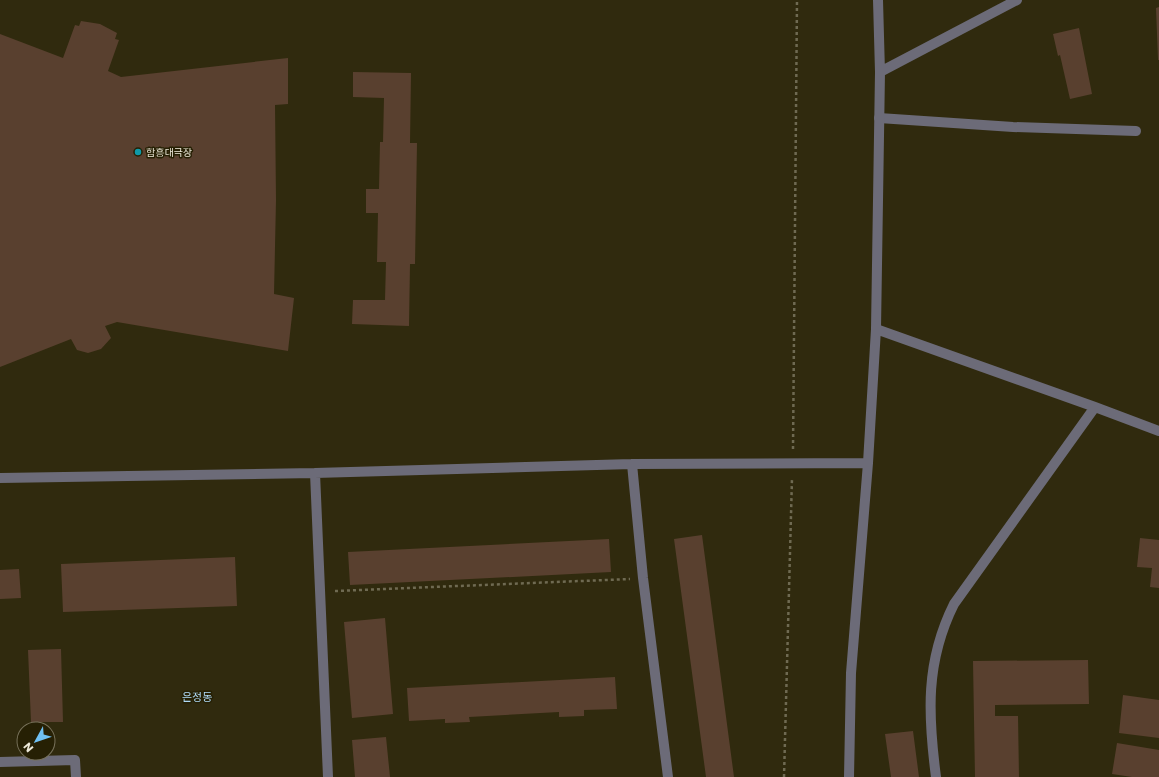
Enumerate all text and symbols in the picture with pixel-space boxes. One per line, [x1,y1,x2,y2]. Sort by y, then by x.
place label: 함흥대극장 [146,145,192,160]
marker: 함흥대극장 [133,147,143,157]
district label: 은정동 [182,689,212,705]
north arrow [16,721,56,761]
text: N [20,739,37,756]

